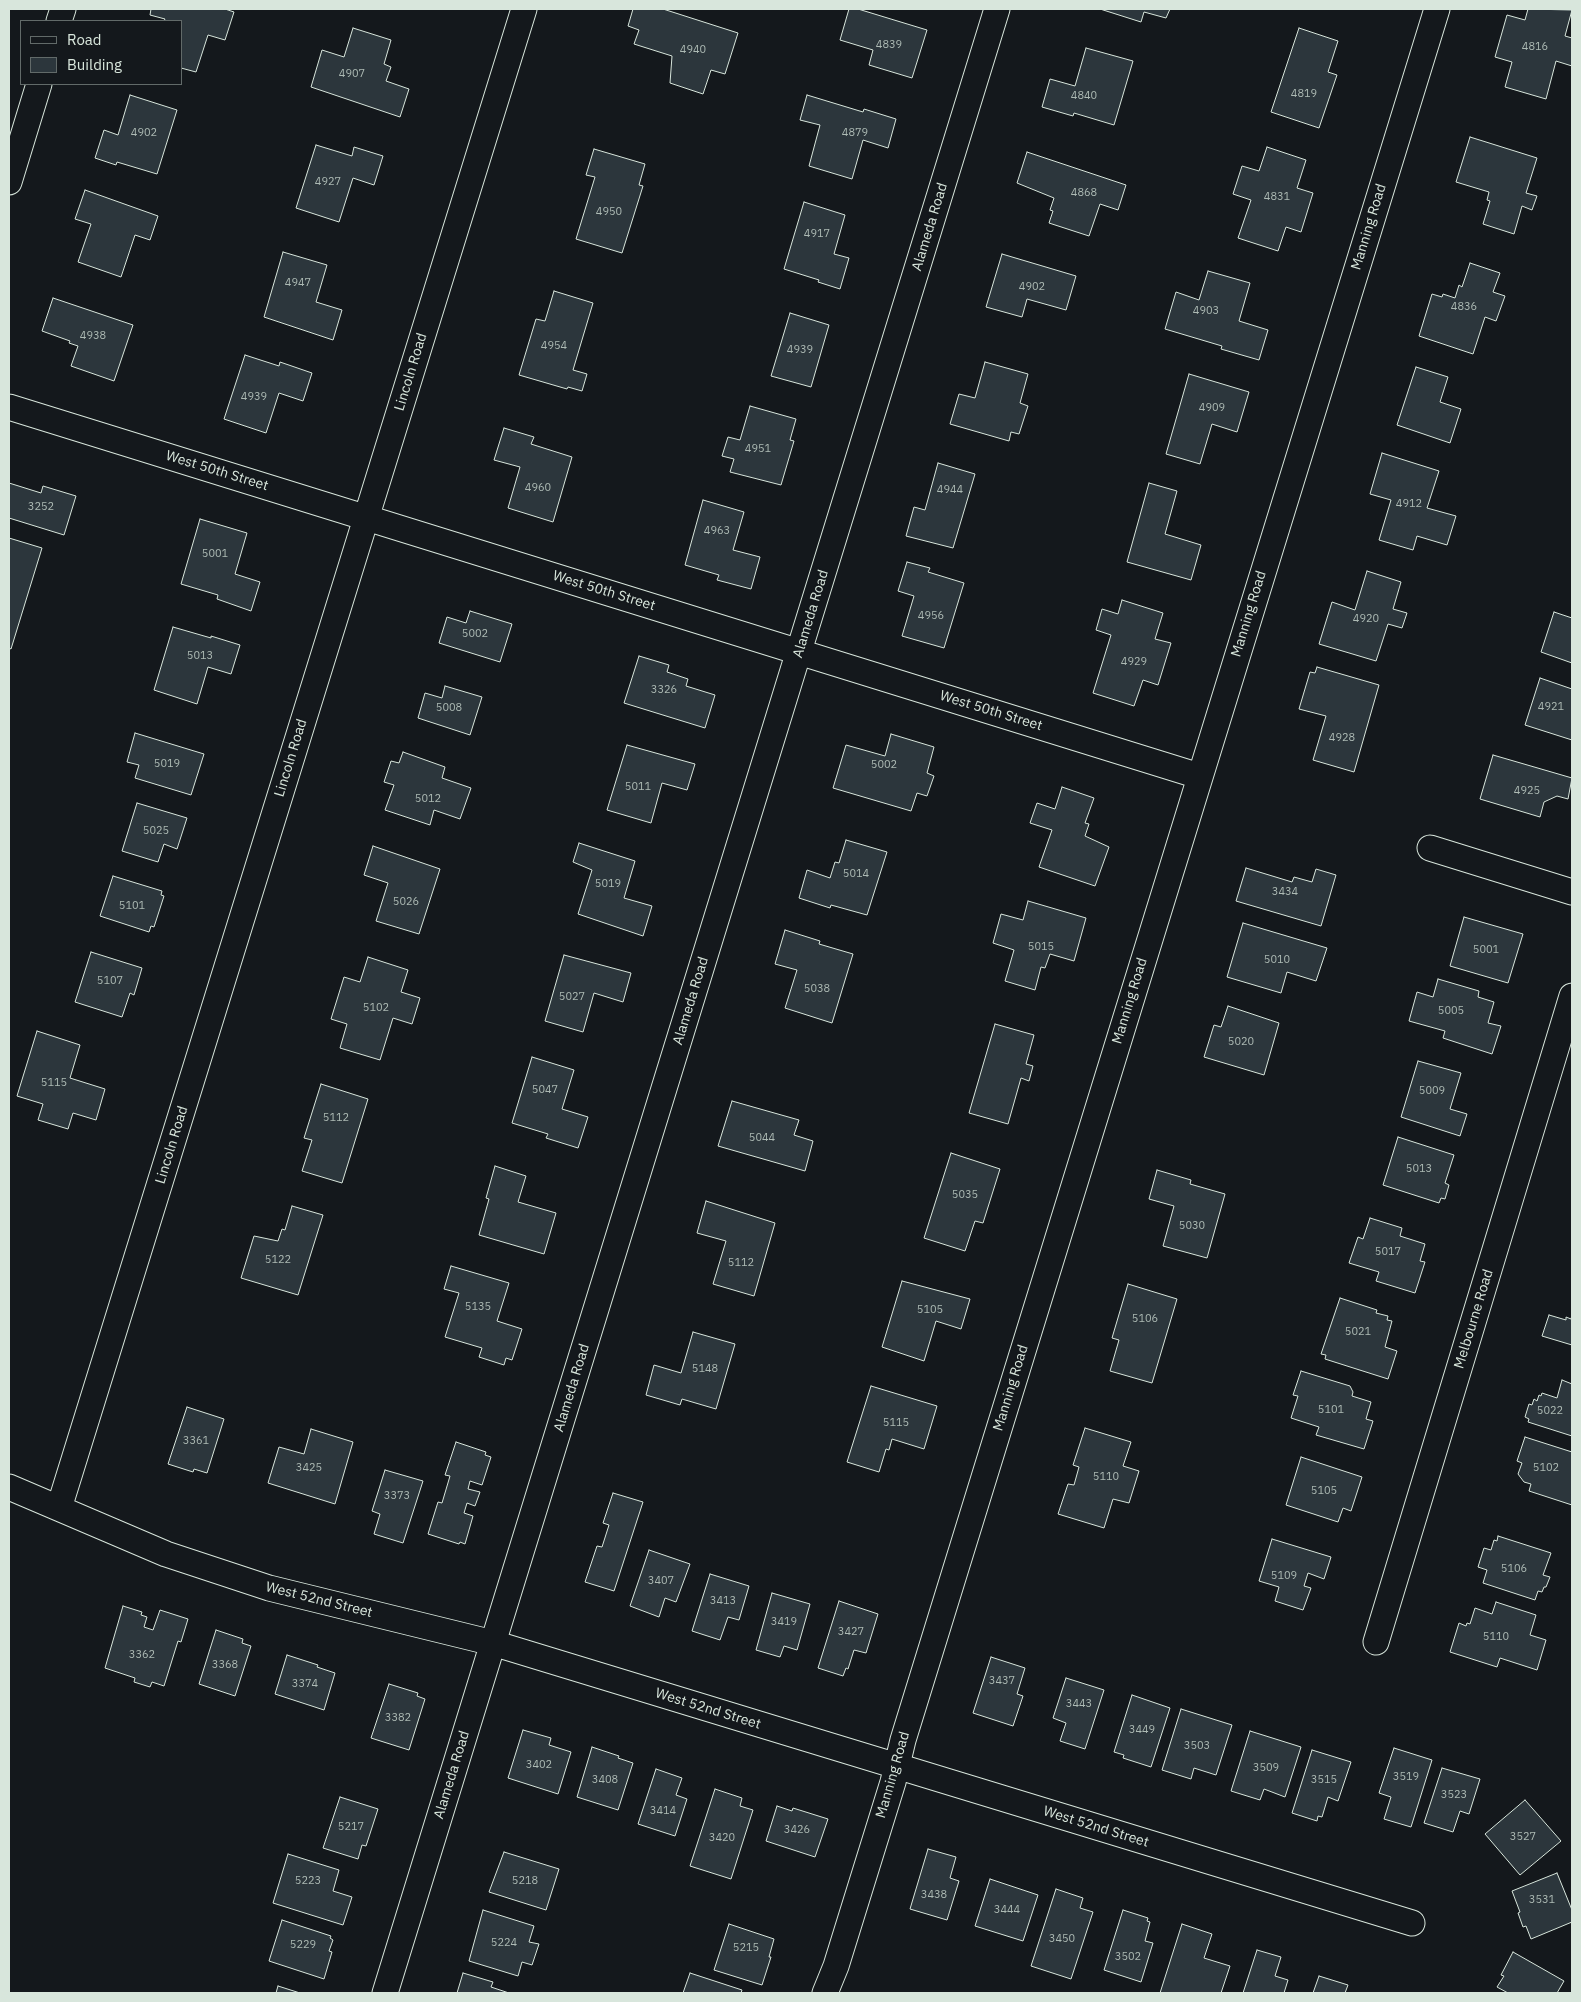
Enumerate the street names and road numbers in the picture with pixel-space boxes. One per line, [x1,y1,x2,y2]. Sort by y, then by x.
street label: Alameda Road [909,181,951,273]
street label: Manning Road [1348,182,1390,272]
street label: Lincoln Road [391,331,431,413]
street label: West 50th Street [164,447,270,495]
street label: West 50th Street [551,567,657,615]
street label: Alameda Road [790,568,832,660]
street label: Manning Road [1228,569,1270,659]
street label: West 50th Street [938,687,1044,735]
street label: Lincoln Road [271,717,311,799]
street label: Alameda Road [670,955,712,1047]
street label: Manning Road [1109,956,1151,1046]
street label: Lincoln Road [152,1104,192,1186]
street label: Melbourne Road [1451,1267,1497,1371]
street label: Alameda Road [551,1342,593,1434]
street label: Manning Road [990,1343,1032,1433]
street label: West 52nd Street [264,1579,374,1621]
street label: West 52nd Street [653,1685,763,1733]
street label: Alameda Road [431,1729,473,1821]
street label: Manning Road [873,1730,913,1820]
street label: West 52nd Street [1041,1803,1151,1851]

